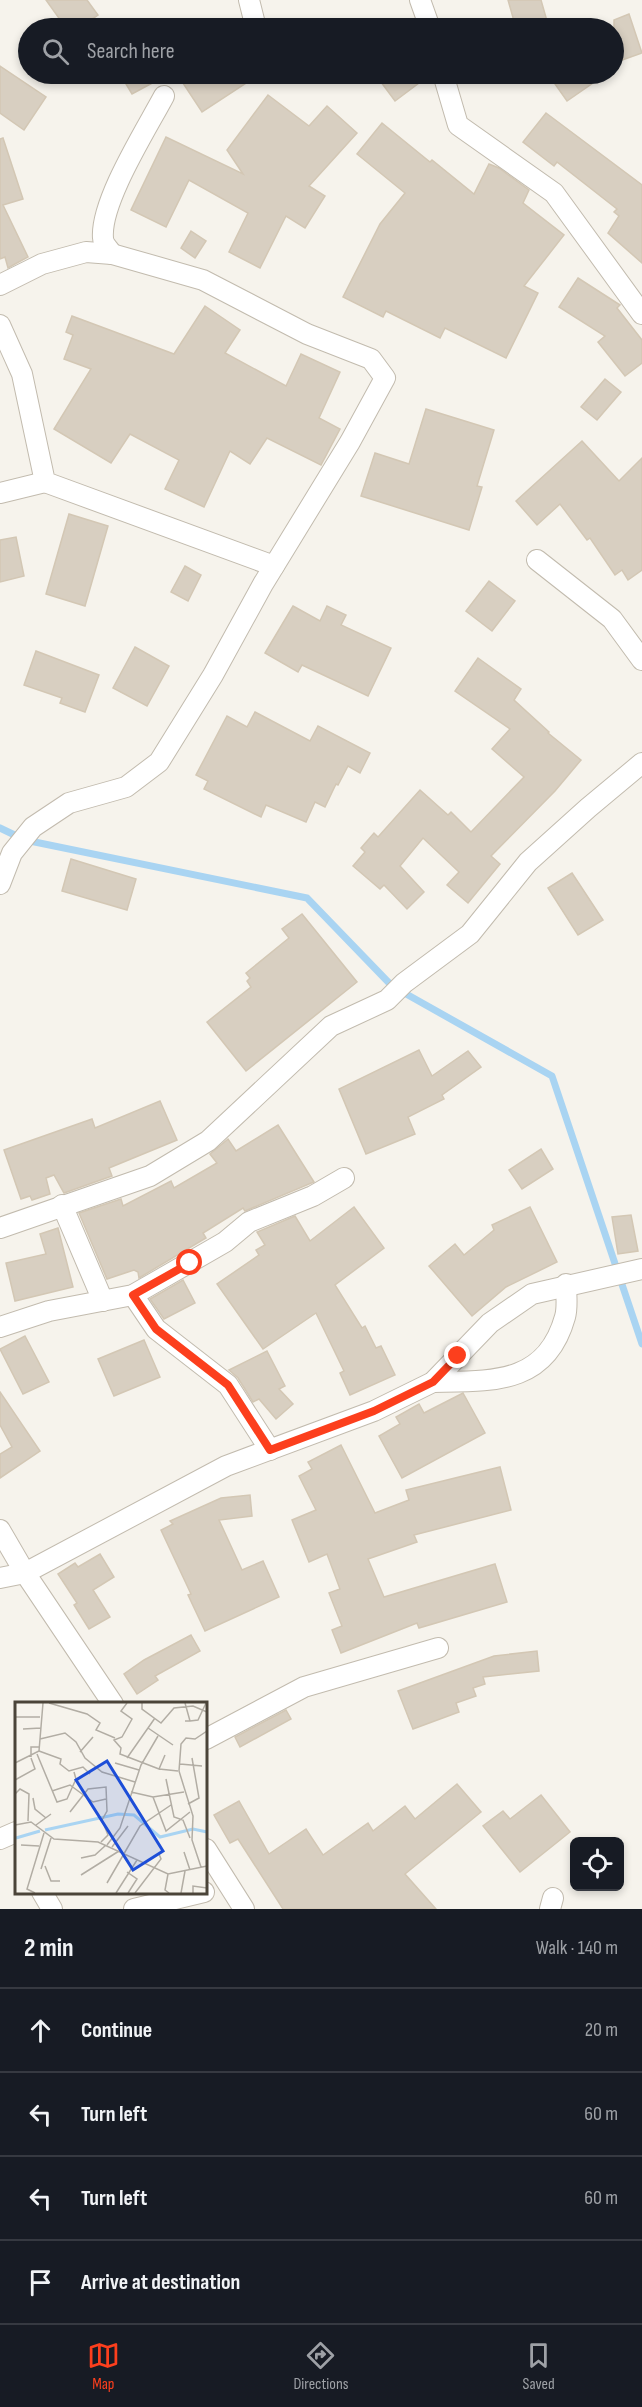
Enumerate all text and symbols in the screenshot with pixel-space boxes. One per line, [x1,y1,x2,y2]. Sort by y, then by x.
search box [18,18,624,84]
icon: search [39,35,72,68]
text: Search here [87,38,174,65]
route start [176,1249,202,1275]
route end [444,1342,470,1368]
inset map [15,1702,207,1894]
map controls [570,1837,624,1891]
button: locate [570,1837,624,1891]
text: 2 min [24,1933,74,1964]
text: Walk · 140 m [536,1936,618,1960]
icon: ahead [24,2014,57,2047]
text: Continue [81,2017,152,2044]
text: 20 m [585,2018,618,2042]
icon: left [24,2098,57,2131]
text: Turn left [81,2101,147,2128]
text: 60 m [584,2102,618,2126]
icon: left [24,2182,57,2215]
text: Turn left [81,2185,147,2212]
text: 60 m [584,2186,618,2210]
icon: arrive [24,2266,57,2299]
text: Arrive at destination [81,2269,240,2296]
tab: Map [87,2339,120,2394]
tab: Directions [293,2339,349,2394]
tab: Saved [522,2339,555,2394]

